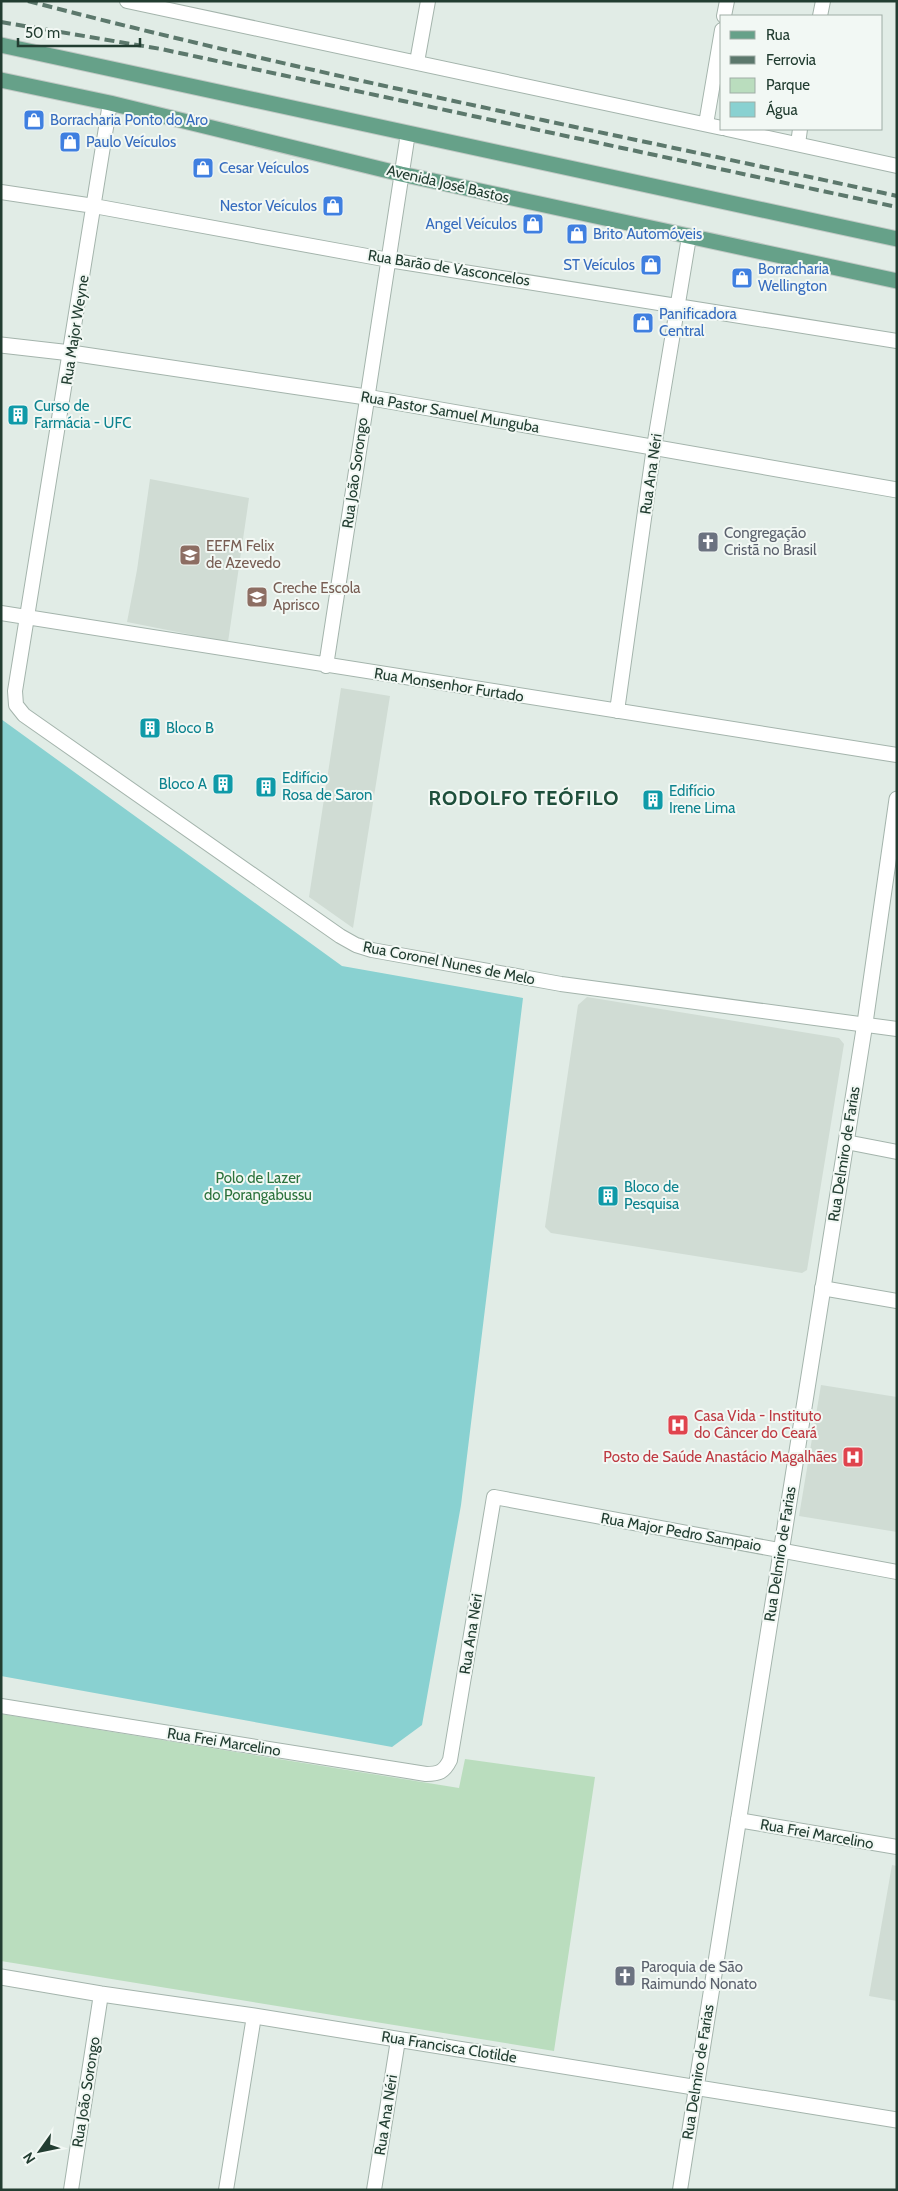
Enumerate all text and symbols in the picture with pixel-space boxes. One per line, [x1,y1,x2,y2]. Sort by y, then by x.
scale bar [18,15,140,47]
legend [720,15,883,130]
text: 50 m [25,24,60,42]
text: Rua [766,26,791,44]
text: Ferrovia [766,51,817,69]
text: Parque [766,76,810,94]
text: Água [766,100,798,119]
shop icon: Borracharia Ponto do Aro [22,108,46,132]
place label: Borracharia Ponto do Aro [50,111,208,129]
shop icon: Paulo Veículos [58,130,82,154]
place label: Paulo Veículos [86,133,176,151]
shop icon: Cesar Veículos [191,156,215,180]
place label: Cesar Veículos [219,159,309,177]
street label: Avenida José Bastos [385,161,511,207]
shop icon: Nestor Veículos [321,194,345,218]
place label: Nestor Veículos [220,197,317,215]
shop icon: Angel Veículos [521,212,545,236]
place label: Angel Veículos [426,215,517,233]
shop icon: Brito Automóveis [565,222,589,246]
place label: Brito Automóveis [593,225,702,243]
street label: Rua Barão de Vasconcelos [367,246,531,290]
shop icon: ST Veículos [639,253,663,277]
place label: ST Veículos [563,256,635,274]
place label: Borracharia Wellington [758,260,830,295]
shop icon: Borracharia Wellington [730,266,754,290]
street label: Rua Major Weyne [57,273,93,386]
place label: Panificadora Central [659,305,737,340]
shop icon: Panificadora Central [631,311,655,335]
street label: Rua Pastor Samuel Munguba [359,387,542,437]
place label: Curso de Farmácia - UFC [34,397,131,432]
building icon: Curso de Farmácia - UFC [6,403,30,427]
street label: Rua João Sorongo [338,416,372,530]
street label: Rua Ana Néri [636,432,666,516]
place label: Congregação Cristã no Brasil [724,524,817,559]
church icon: Congregação Cristã no Brasil [696,530,720,554]
place label: EEFM Felix de Azevedo [206,537,281,572]
school or university icon: EEFM Felix de Azevedo [178,543,202,567]
place label: Creche Escola Aprisco [273,579,361,614]
school or university icon: Creche Escola Aprisco [245,585,269,609]
street label: Rua Monsenhor Furtado [373,664,525,706]
building icon: Bloco B [138,716,162,740]
place label: Bloco B [166,719,214,737]
place label: Edifício Rosa de Saron [282,769,372,804]
building icon: Bloco A [211,772,235,796]
place label: Bloco A [159,775,208,793]
building icon: Edifício Rosa de Saron [254,775,278,799]
place label: Edifício Irene Lima [669,782,736,817]
district label: RODOLFO TEÓFILO [429,786,619,810]
building icon: Edifício Irene Lima [641,788,665,812]
street label: Rua Coronel Nunes de Melo [361,937,537,989]
street label: Rua Delmiro de Farias [824,1085,864,1223]
park label: Polo de Lazer do Porangabussu [204,1169,312,1204]
place label: Bloco de Pesquisa [624,1178,680,1213]
building icon: Bloco de Pesquisa [596,1184,620,1208]
place label: Casa Vida - Instituto do Câncer do Ceará [694,1407,822,1442]
hospital icon: Casa Vida - Instituto do Câncer do Ceará [666,1413,690,1437]
hospital icon: Posto de Saúde Anastácio Magalhães [841,1445,865,1469]
place label: Posto de Saúde Anastácio Magalhães [603,1448,837,1466]
street label: Rua Delmiro de Farias [760,1485,800,1623]
street label: Rua Major Pedro Sampaio [599,1509,763,1555]
street label: Rua Ana Néri [456,1592,486,1676]
street label: Rua Frei Marcelino [166,1724,282,1760]
street label: Rua Frei Marcelino [759,1815,875,1853]
place label: Paroquia de São Raimundo Nonato [641,1958,757,1993]
church icon: Paroquia de São Raimundo Nonato [613,1964,637,1988]
street label: Rua Delmiro de Farias [678,2003,718,2141]
street label: Rua Francisca Clotilde [380,2027,518,2067]
street label: Rua João Sorongo [68,2035,104,2149]
street label: Rua Ana Néri [371,2073,401,2157]
north arrow [15,2126,65,2176]
text: N [19,2149,39,2167]

